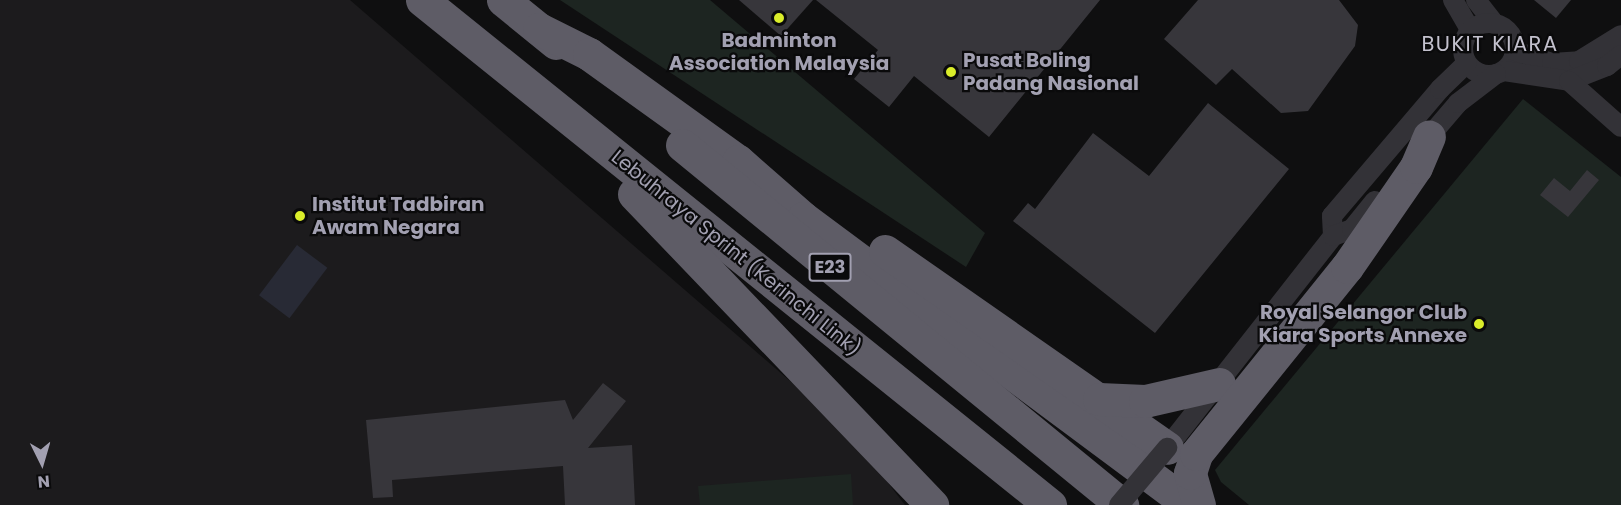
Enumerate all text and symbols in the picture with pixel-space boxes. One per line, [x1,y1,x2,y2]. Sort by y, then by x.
marker: Badminton Association Malaysia [772,11,786,25]
place label: Badminton Association Malaysia [669,28,889,75]
district label: BUKIT KIARA [1421,31,1559,57]
place label: Pusat Boling Padang Nasional [963,48,1139,95]
marker: Pusat Boling Padang Nasional [944,65,958,79]
street label: Lebuhraya Sprint (Kerinchi Link) [606,145,866,361]
place label: Institut Tadbiran Awam Negara [312,192,485,239]
marker: Institut Tadbiran Awam Negara [293,209,307,223]
road number: E23 [808,252,852,282]
place label: Royal Selangor Club Kiara Sports Annexe [1258,300,1467,347]
marker: Royal Selangor Club Kiara Sports Annexe [1472,317,1486,331]
north arrow [12,433,72,493]
text: N [37,469,51,493]

